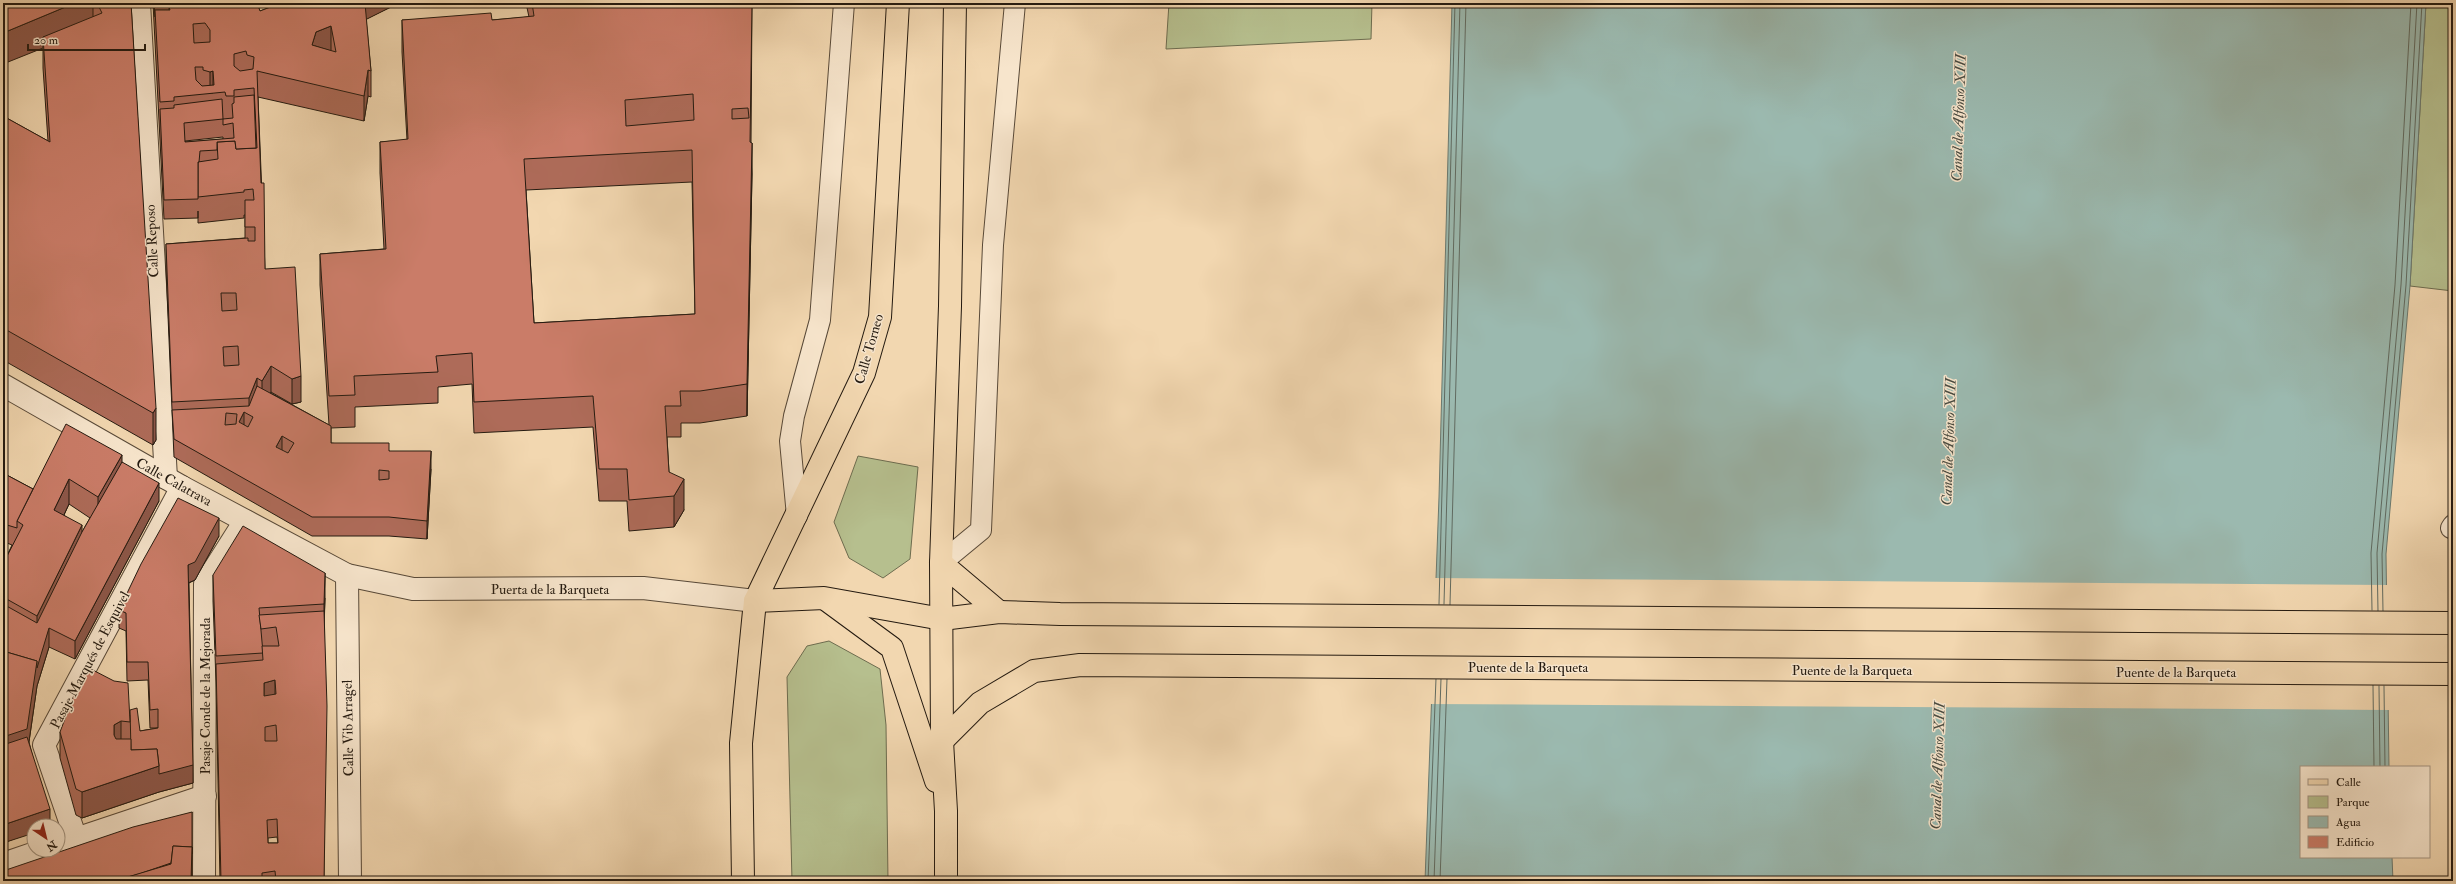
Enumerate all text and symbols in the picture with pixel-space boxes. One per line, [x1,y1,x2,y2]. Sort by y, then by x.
scale bar [28,26,145,52]
text: 20 m [34,33,59,48]
water label: Canal de Alfonso XIII [1947,52,1971,182]
street label: Calle Reposo [142,204,163,278]
street label: Calle Torneo [851,312,887,386]
water label: Canal de Alfonso XIII [1937,376,1961,506]
street label: Calle Calatrava [133,454,215,510]
street label: Puerta de la Barqueta [491,581,610,598]
street label: Pasaje Marqués de Esquivel [47,588,134,732]
street label: Pasaje Conde de la Mejorada [197,617,214,774]
street label: Puente de la Barqueta [1468,659,1589,676]
street label: Puente de la Barqueta [1792,662,1913,679]
street label: Puente de la Barqueta [2116,664,2237,681]
street label: Calle Vib Arragel [339,679,357,776]
water label: Canal de Alfonso XIII [1926,700,1950,830]
legend [2300,766,2430,858]
text: Calle [2336,775,2361,790]
text: Parque [2336,795,2370,810]
text: Agua [2335,815,2362,830]
north arrow [26,818,66,858]
text: Edificio [2336,835,2374,850]
text: N [43,837,60,855]

